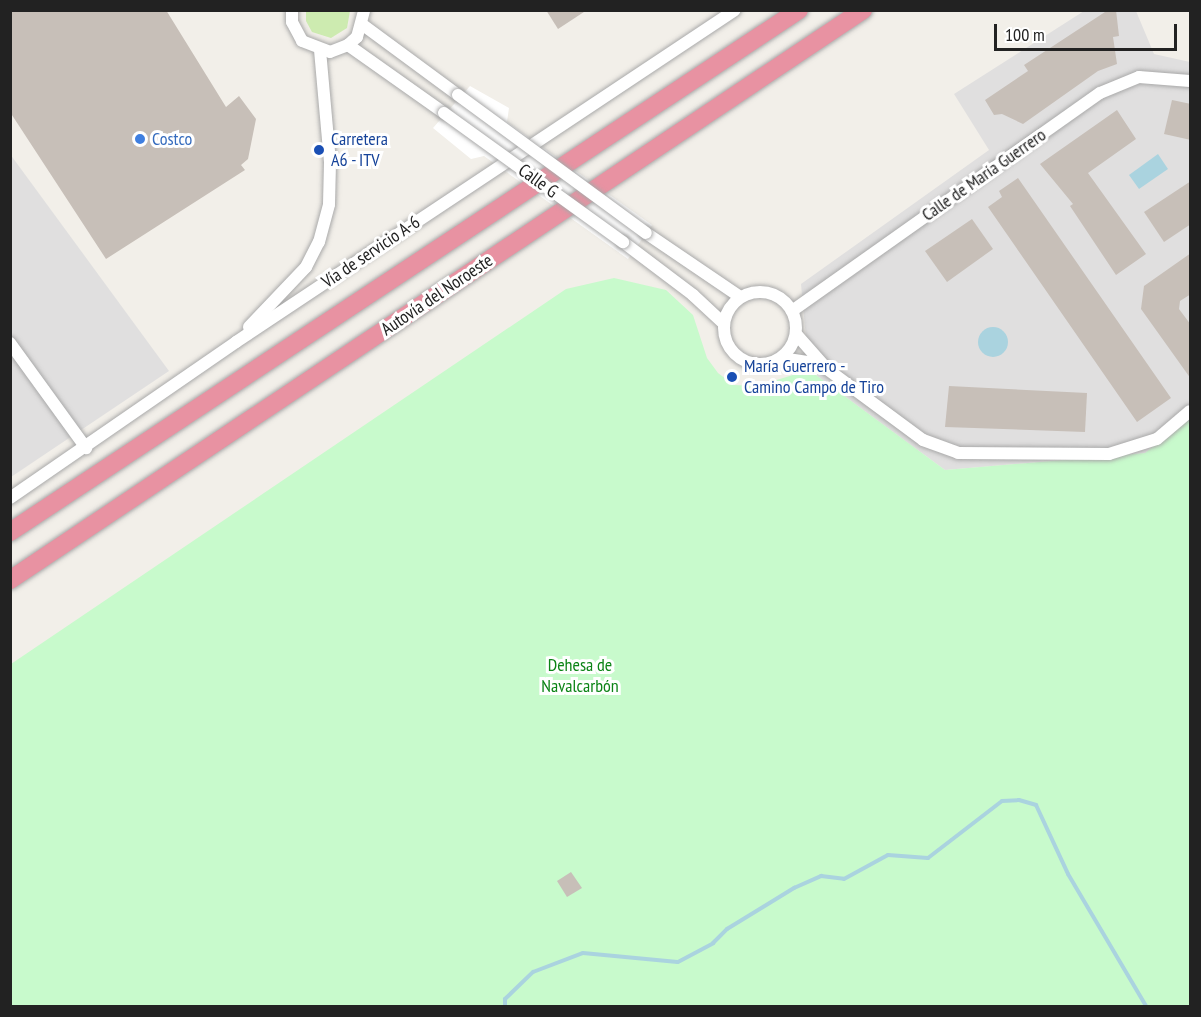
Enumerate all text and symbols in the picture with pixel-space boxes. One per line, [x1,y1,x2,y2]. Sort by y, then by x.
scale bar [997,12,1180,50]
text: 100 m [1005,23,1045,46]
street label: Calle de María Guerrero [918,124,1050,226]
place label: Costco [152,128,192,150]
place label: Carretera A6 - ITV [331,129,388,172]
marker: Costco [133,132,147,146]
marker: Carretera A6 - ITV [312,143,326,157]
street label: Calle G [514,159,562,203]
street label: Vía de servicio A-6 [318,211,424,293]
street label: Autovía del Noroeste [377,250,497,340]
place label: María Guerrero - Camino Campo de Tiro [744,356,884,398]
marker: María Guerrero - Camino Campo de Tiro [725,370,739,384]
park label: Dehesa de Navalcarbón [541,655,619,698]

